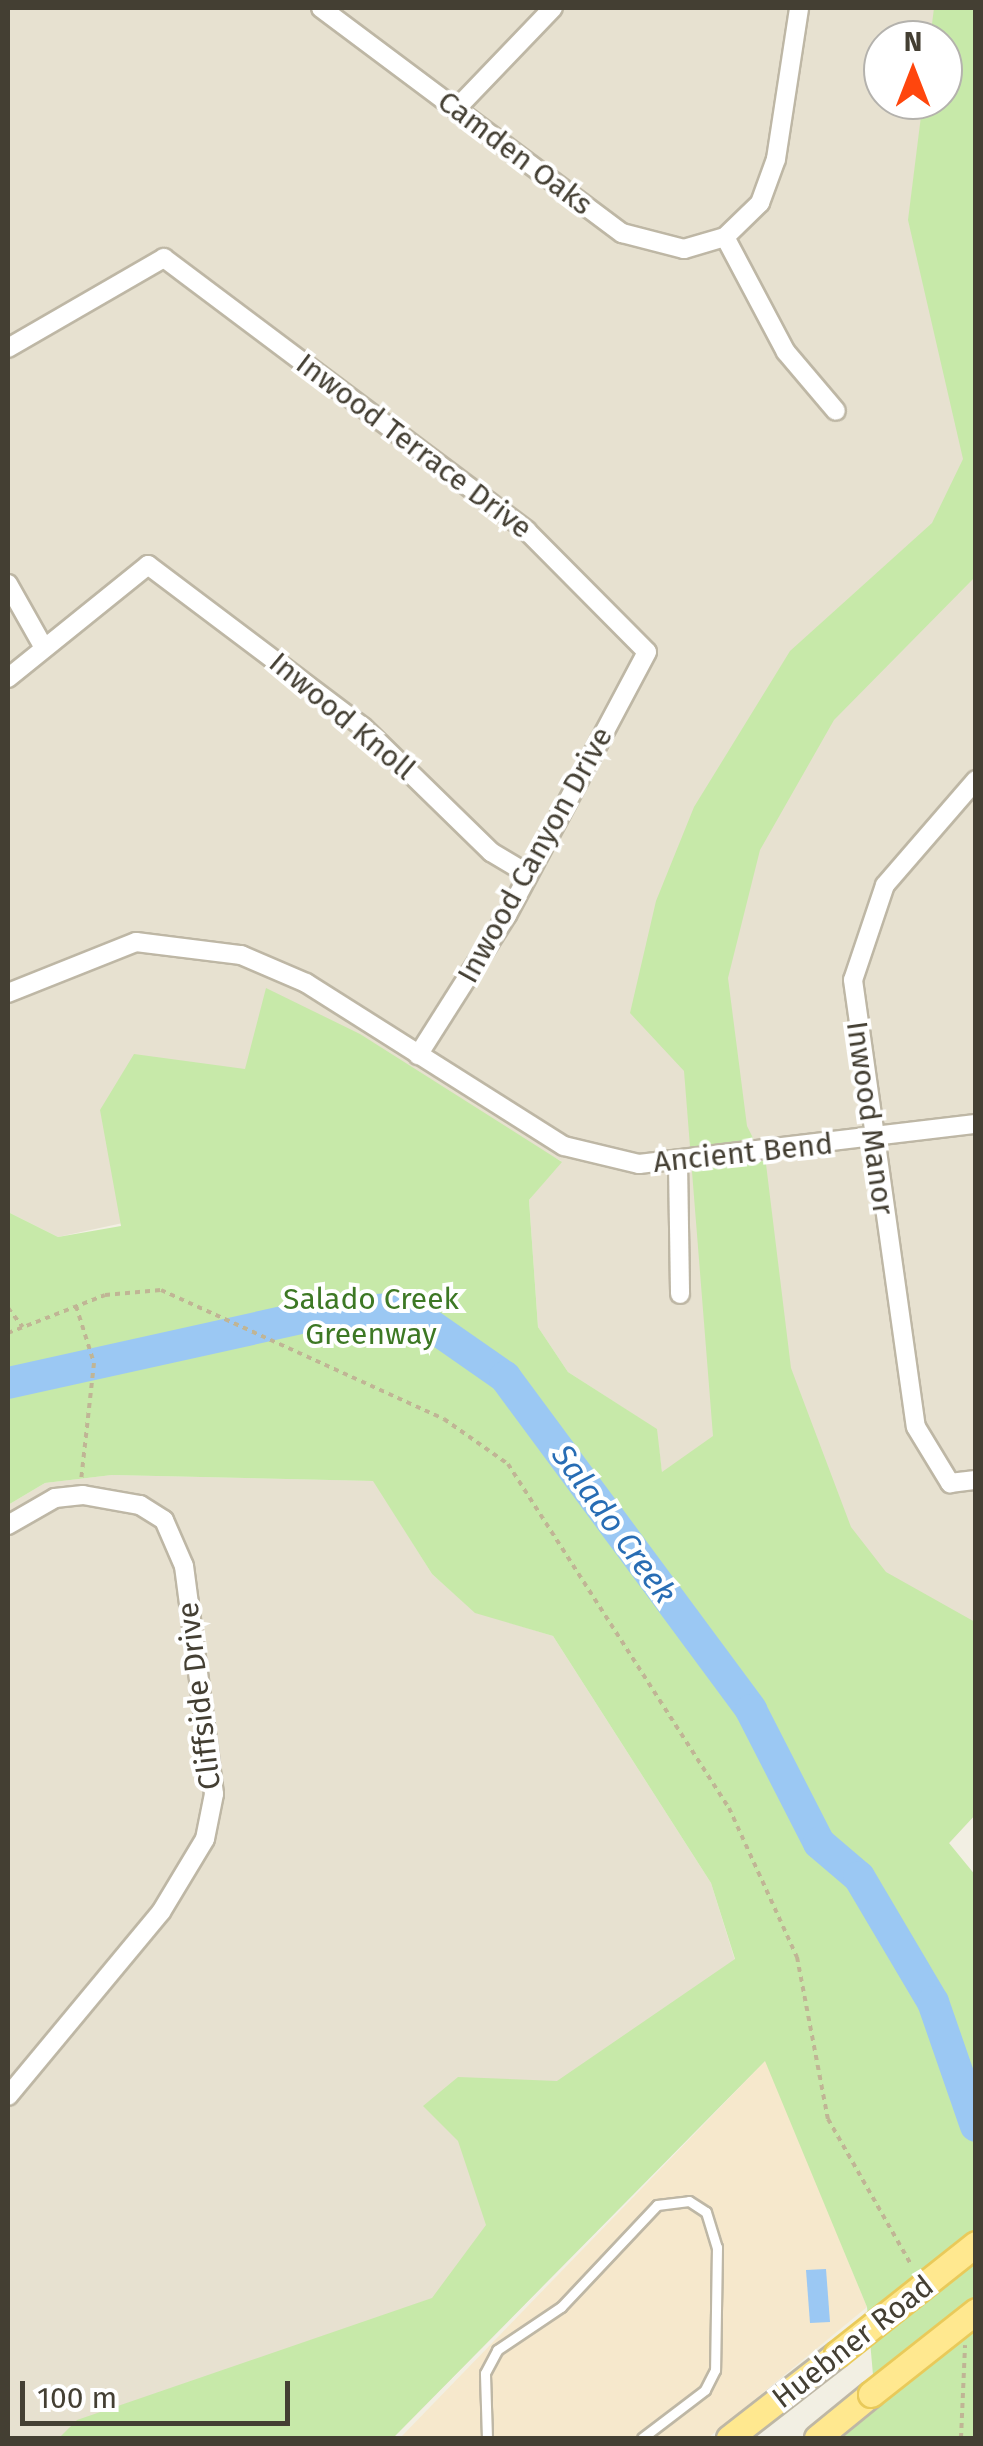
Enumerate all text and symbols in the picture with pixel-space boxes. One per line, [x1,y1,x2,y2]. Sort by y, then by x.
north arrow [863,20,963,120]
text: N [904,25,922,58]
street label: Camden Oaks [431,83,599,223]
street label: Inwood Terrace Drive [289,346,539,546]
street label: Inwood Knoll [262,645,422,787]
street label: Inwood Canyon Drive [450,721,620,989]
street label: Inwood Manor [839,1019,901,1217]
street label: Ancient Bend [651,1126,835,1180]
park label: Salado Creek Greenway [283,1281,459,1352]
water label: Salado Creek [543,1437,685,1611]
street label: Cliffside Drive [170,1600,228,1792]
street label: Huebner Road [765,2268,941,2416]
scale bar [25,2361,295,2423]
text: 100 m [37,2380,117,2416]

